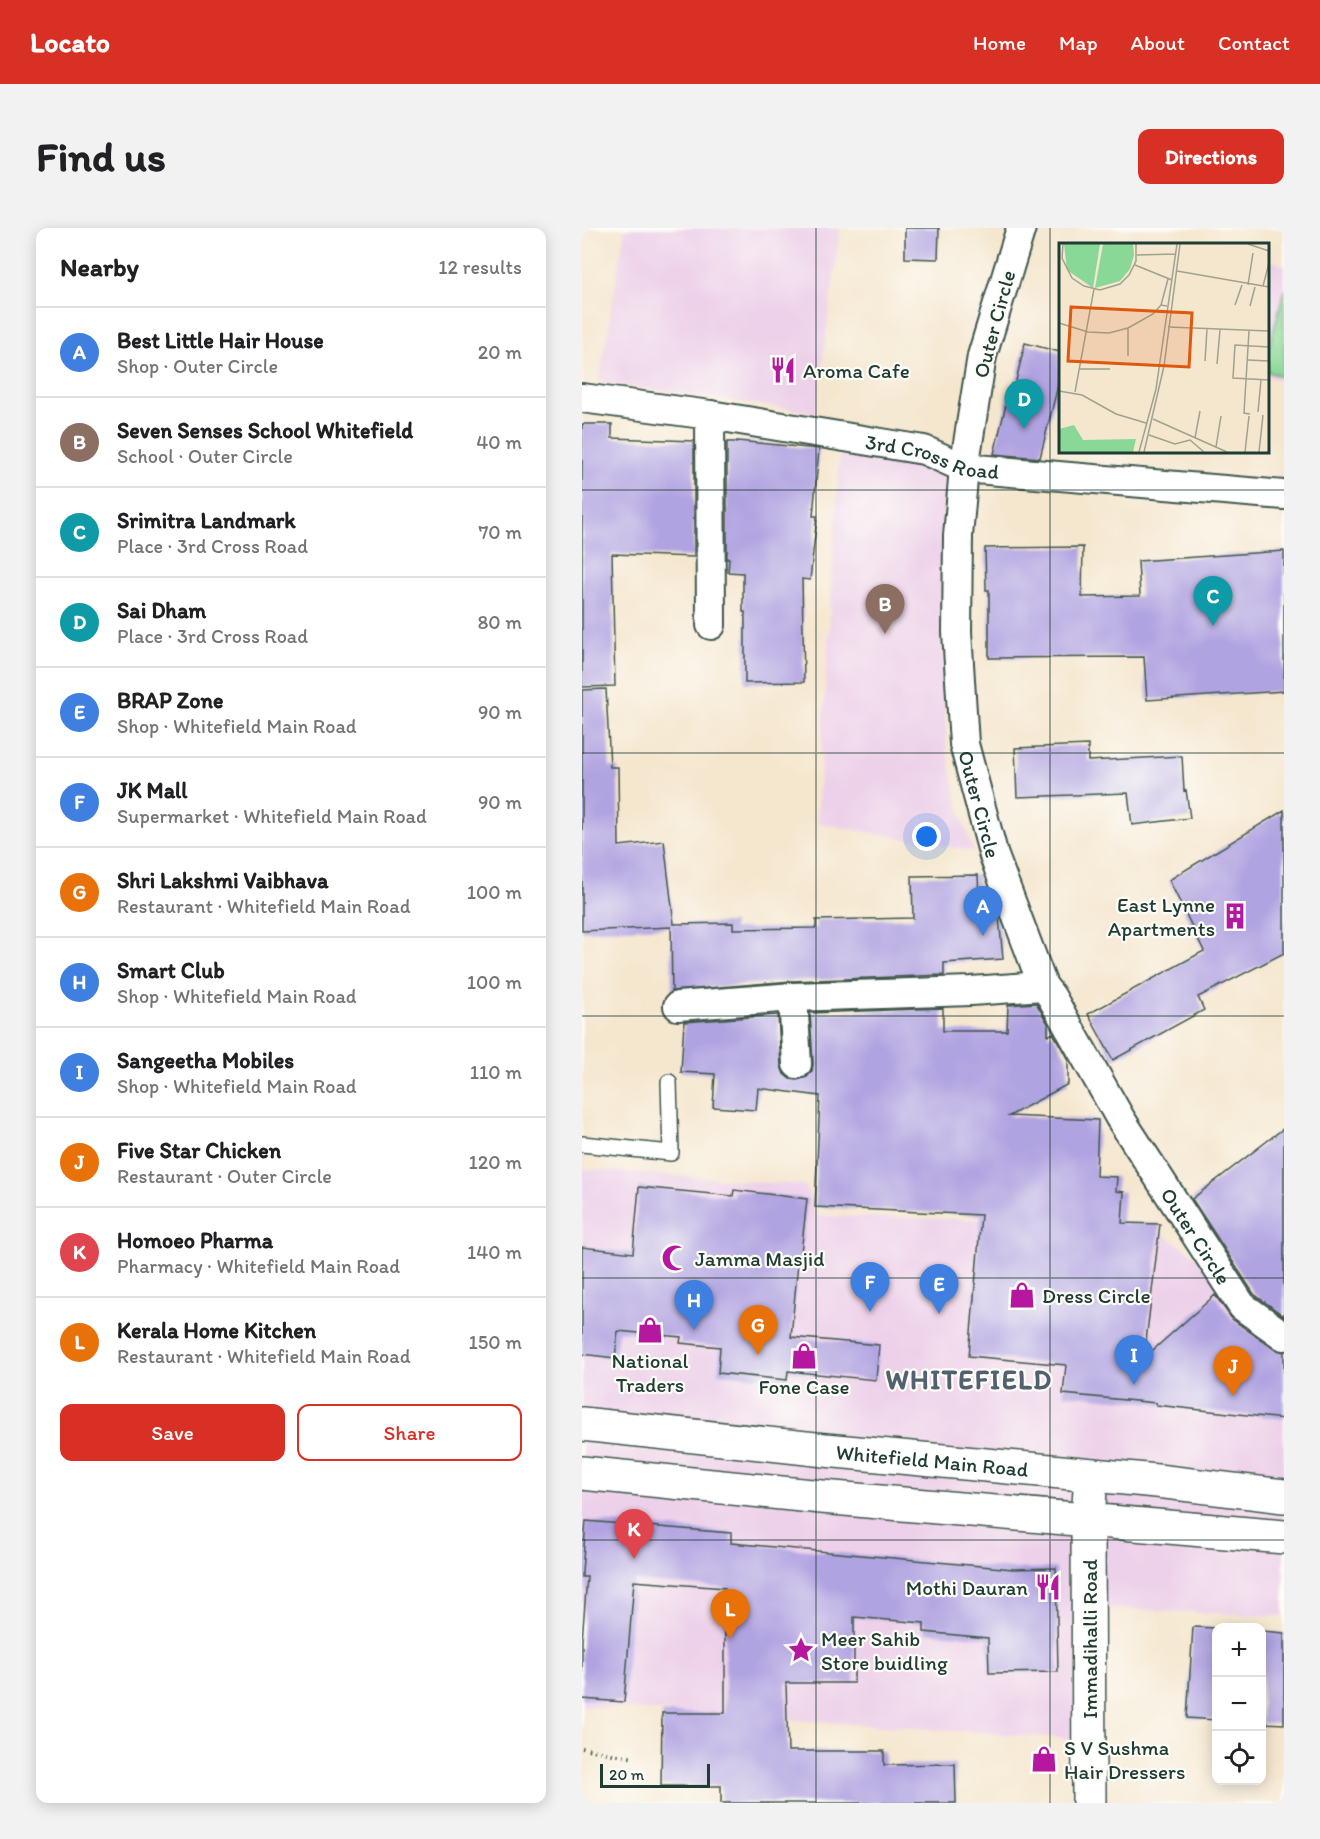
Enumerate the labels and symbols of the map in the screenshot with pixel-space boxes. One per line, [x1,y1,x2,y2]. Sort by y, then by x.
inset map [1059,243,1269,453]
street label: Outer Circle [968,267,1020,381]
restaurant icon: Aroma Cafe [768,355,798,385]
place label: Aroma Cafe [803,358,910,383]
pin: D [1004,380,1044,429]
street label: 3rd Cross Road [864,428,1001,483]
pin: C [1194,576,1232,626]
pin: B [866,584,904,634]
street label: Outer Circle [954,748,1006,861]
your location [912,822,941,851]
pin: A [964,886,1002,936]
place label: East Lynne Apartments [1108,892,1215,941]
building icon: East Lynne Apartments [1220,901,1250,931]
street label: Outer Circle [1156,1183,1237,1289]
mosque icon: Jamma Masjid [660,1243,690,1273]
place label: Jamma Masjid [695,1246,824,1271]
pin: F [850,1262,890,1312]
pin: E [920,1264,958,1314]
pin: H [674,1280,714,1330]
shop icon: Dress Circle [1007,1280,1037,1310]
place label: Dress Circle [1042,1283,1151,1308]
pin: G [738,1306,777,1355]
shop icon: National Traders [635,1315,665,1345]
pin: I [1114,1336,1154,1385]
shop icon: Fone Case [789,1341,819,1371]
pin: J [1214,1346,1252,1396]
place label: National Traders [611,1348,689,1397]
district label: WHITEFIELD [885,1363,1053,1396]
place label: Fone Case [758,1374,850,1399]
street label: Whitefield Main Road [835,1439,1030,1481]
pin: K [614,1510,654,1559]
street label: Immadihalli Road [1077,1559,1102,1719]
restaurant icon: Mothi Dauran [1033,1572,1063,1602]
place label: Mothi Dauran [906,1575,1028,1600]
pin: L [710,1590,750,1639]
place label: Meer Sahib Store buidling [821,1626,948,1675]
place icon: Meer Sahib Store buidling [786,1635,816,1665]
place label: S V Sushma Hair Dressers [1064,1735,1185,1784]
shop icon: S V Sushma Hair Dressers [1029,1744,1059,1774]
scale bar [600,1761,710,1788]

